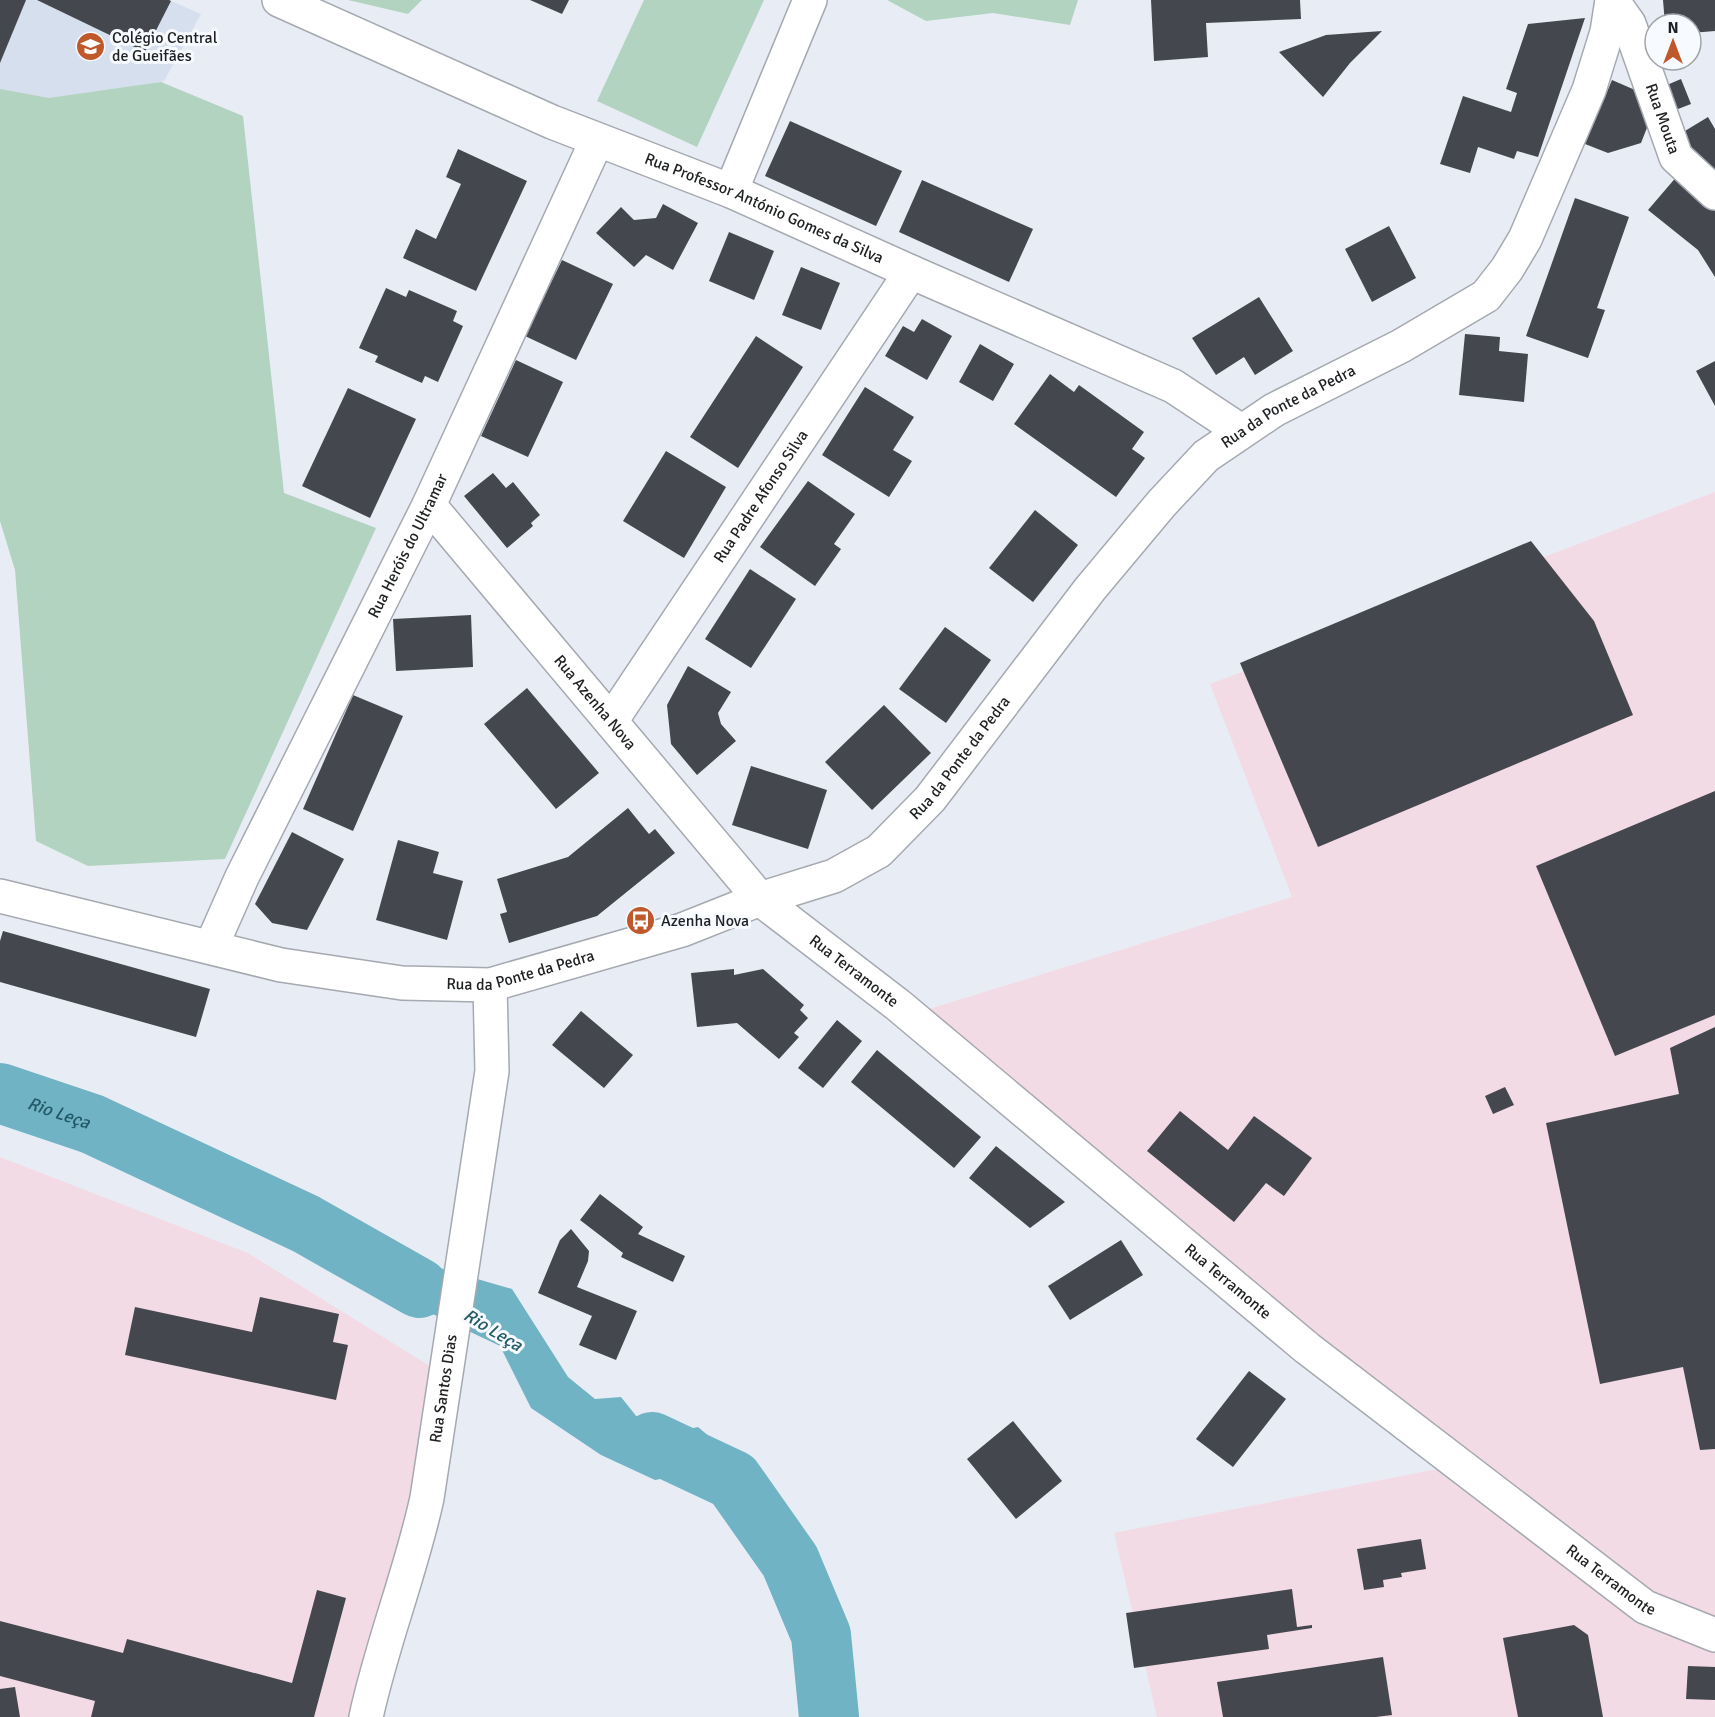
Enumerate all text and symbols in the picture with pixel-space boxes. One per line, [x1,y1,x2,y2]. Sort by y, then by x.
north arrow [1643,12,1703,72]
text: N [1667,18,1679,38]
place label: Colégio Central de Gueifães [112,28,218,66]
school or university icon: Colégio Central de Gueifães [75,31,107,63]
street label: Rua Mouta [1641,81,1684,157]
street label: Rua Professor António Gomes da Silva [642,149,887,268]
street label: Rua da Ponte da Pedra [1217,361,1359,453]
street label: Rua Padre Afonso Silva [709,426,813,567]
street label: Rua Heróis do Ultramar [364,470,452,622]
street label: Rua Azenha Nova [549,651,641,754]
street label: Rua da Ponte da Pedra [905,692,1015,824]
bus stop icon: Azenha Nova [624,905,656,937]
place label: Azenha Nova [661,911,749,931]
street label: Rua Terramonte [805,931,903,1012]
street label: Rua da Ponte da Pedra [446,946,597,995]
water label: Rio Leça [25,1092,94,1134]
street label: Rua Terramonte [1180,1239,1275,1324]
water label: Rio Leça [460,1304,527,1357]
street label: Rua Santos Dias [426,1333,462,1444]
street label: Rua Terramonte [1562,1540,1658,1620]

